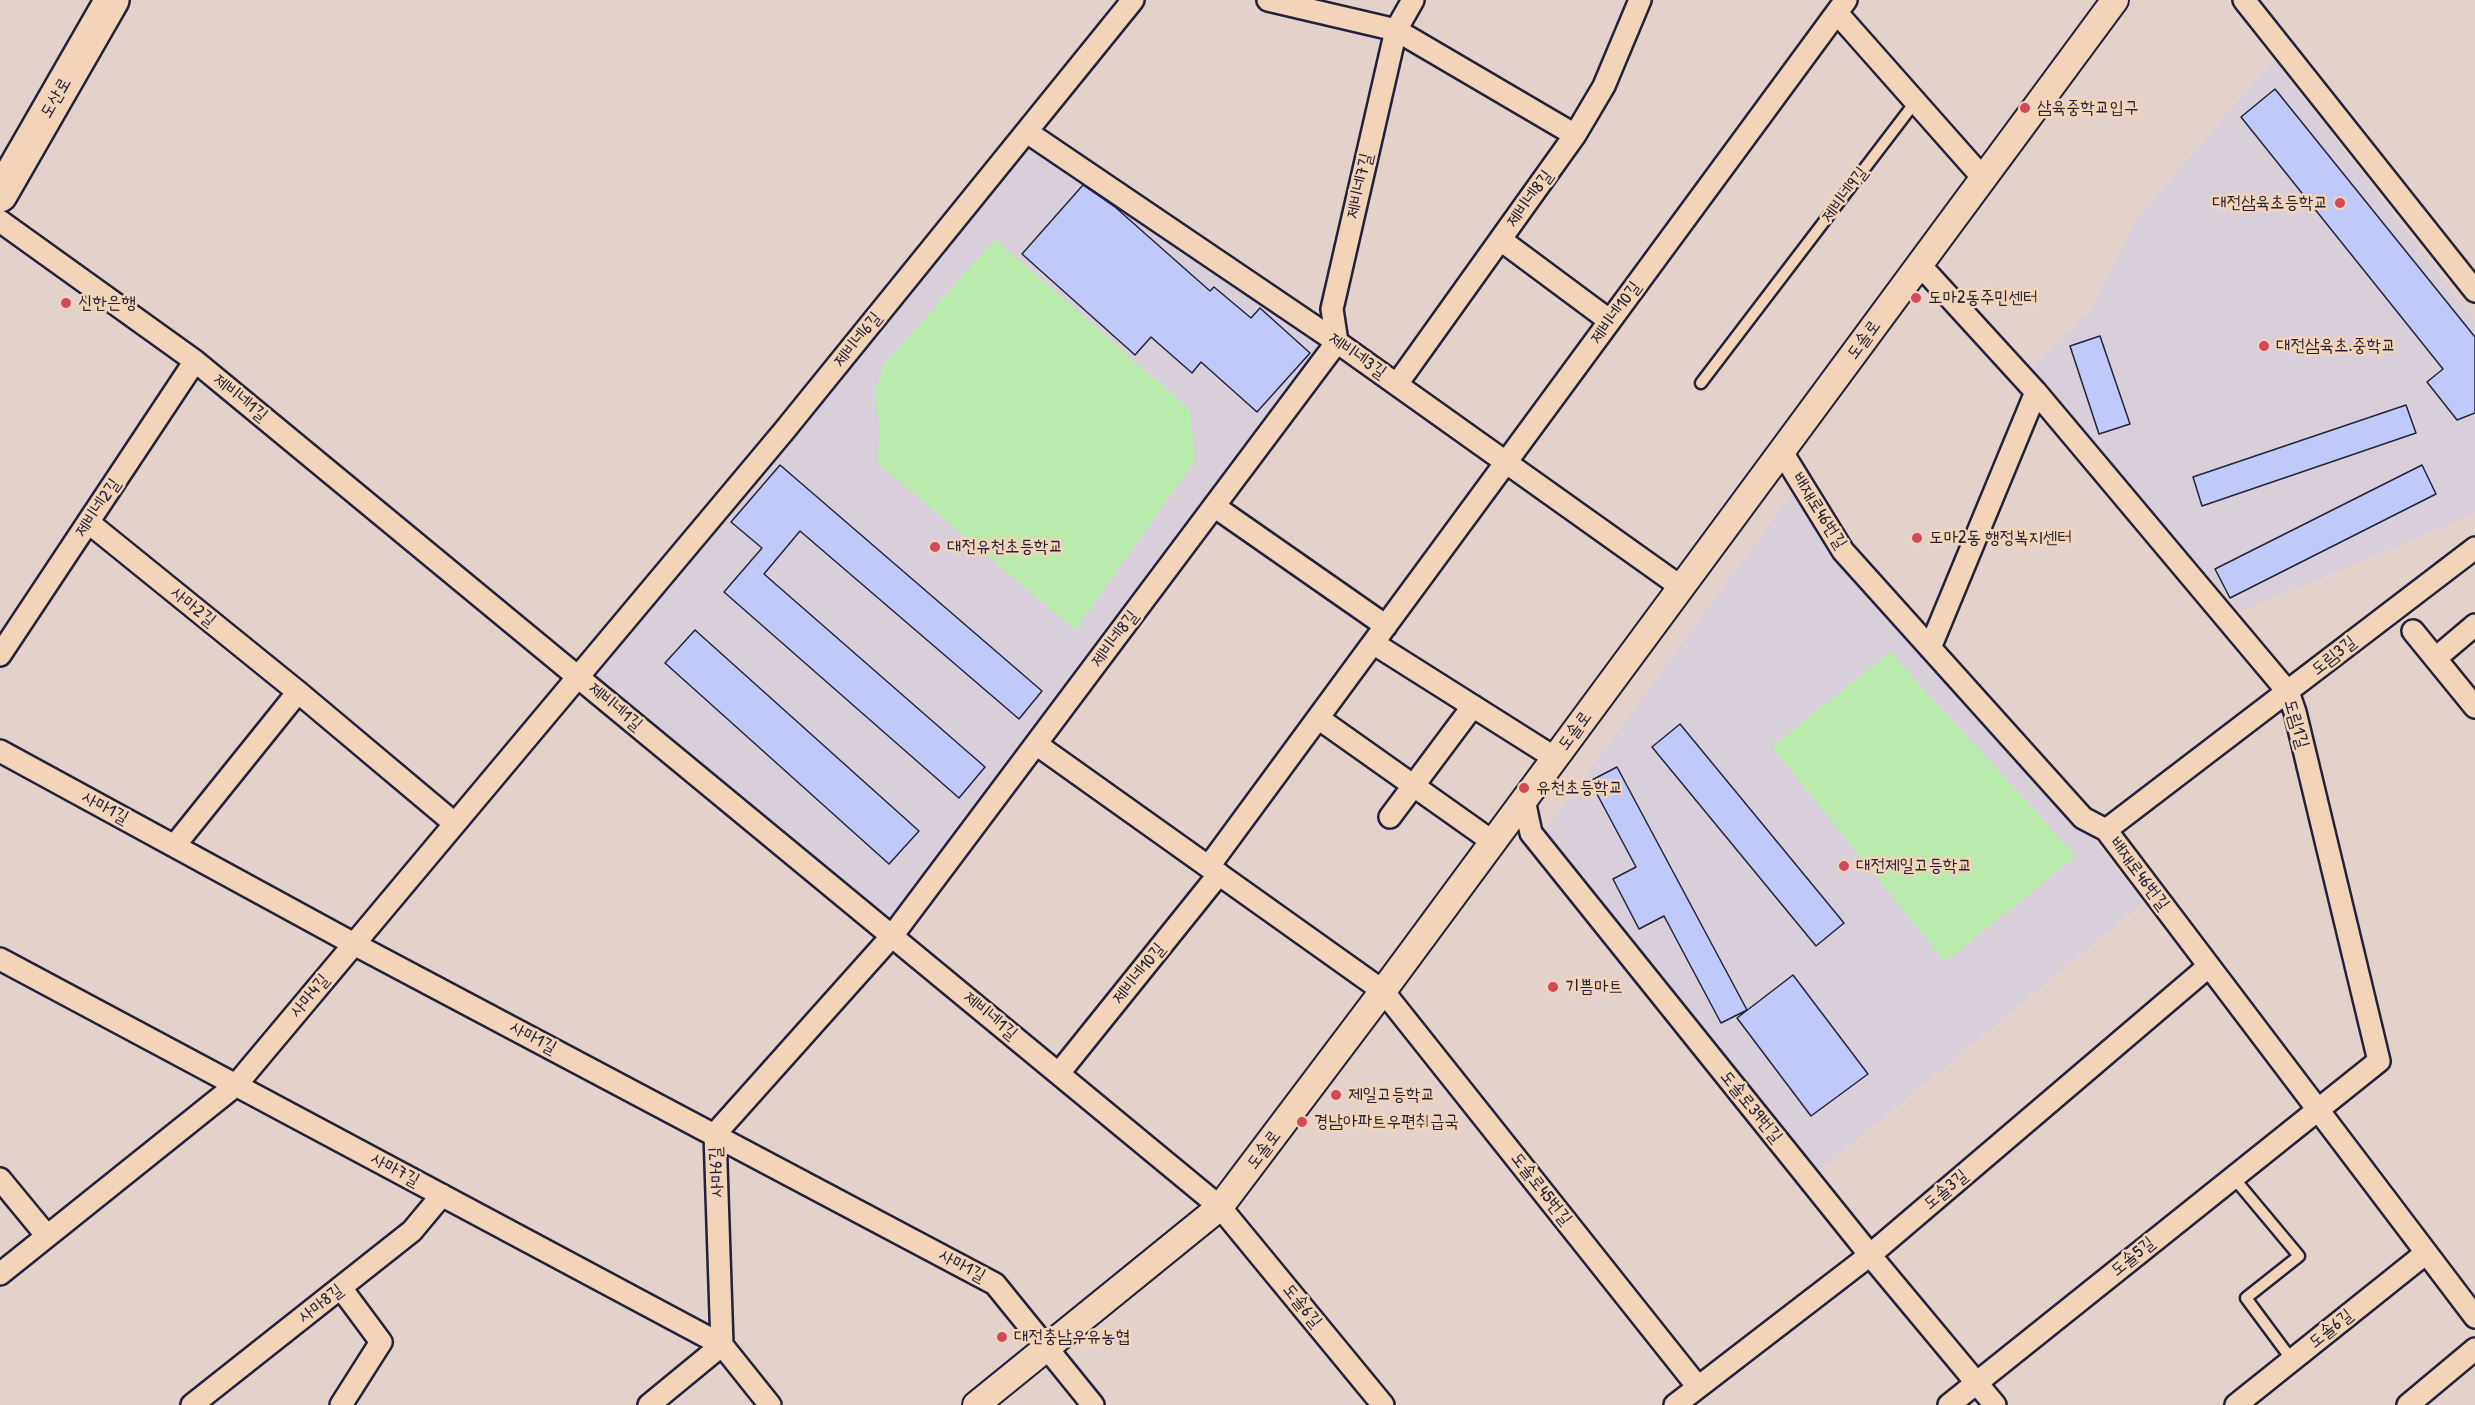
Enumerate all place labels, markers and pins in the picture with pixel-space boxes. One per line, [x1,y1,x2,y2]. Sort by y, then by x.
place label: 삼육중학교입구 [2037,97,2138,119]
marker: 삼육중학교입구 [2018,101,2032,115]
place label: 대전삼육초등학교 [2212,192,2328,214]
marker: 대전삼육초등학교 [2333,196,2347,210]
place label: 도마2동주민센터 [1928,287,2038,309]
marker: 도마2동주민센터 [1909,291,1923,305]
place label: 신한은행 [78,292,136,314]
marker: 신한은행 [59,296,73,310]
place label: 대전삼육초.중학교 [2276,335,2396,357]
marker: 대전삼육초.중학교 [2257,339,2271,353]
place label: 도마2동 행정복지센터 [1929,527,2072,549]
marker: 도마2동 행정복지센터 [1910,531,1924,545]
place label: 대전유천초등학교 [947,536,1063,558]
marker: 대전유천초등학교 [928,540,942,554]
place label: 유천초등학교 [1536,777,1623,799]
marker: 유천초등학교 [1517,781,1531,795]
place label: 대전제일고등학교 [1856,855,1972,877]
marker: 대전제일고등학교 [1837,859,1851,873]
place label: 기쁨마트 [1565,976,1623,998]
marker: 기쁨마트 [1546,980,1560,994]
place label: 제일고등학교 [1348,1084,1435,1106]
marker: 제일고등학교 [1329,1088,1343,1102]
place label: 경남아파트우편취급국 [1314,1111,1459,1133]
marker: 경남아파트우편취급국 [1295,1115,1309,1129]
place label: 대전충남우유농협 [1014,1326,1130,1348]
marker: 대전충남우유농협 [995,1330,1009,1344]

